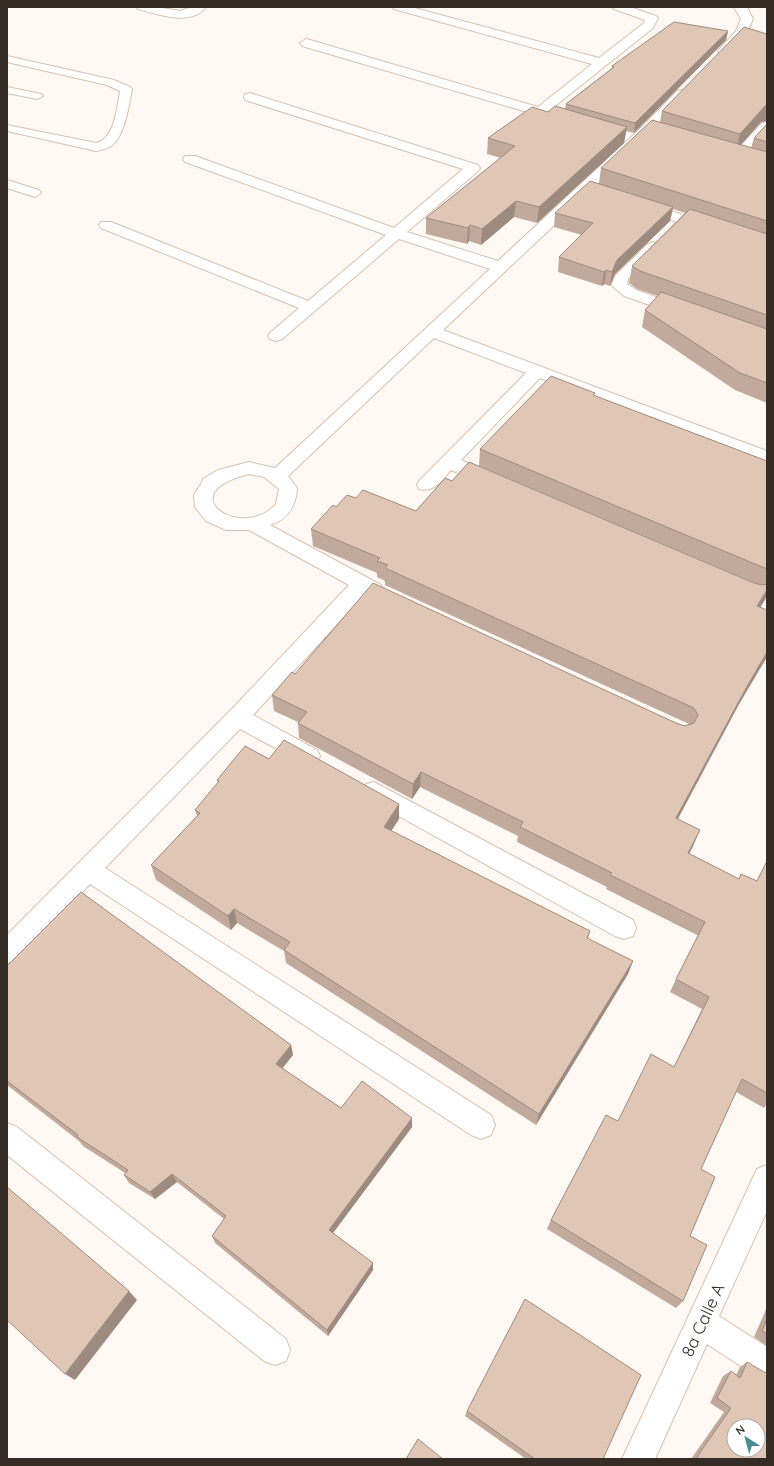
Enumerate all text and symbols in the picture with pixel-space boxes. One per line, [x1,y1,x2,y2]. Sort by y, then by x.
street label: 8a Calle A [676,1280,729,1360]
north arrow [726,1418,766,1458]
text: N [733,1422,748,1438]

